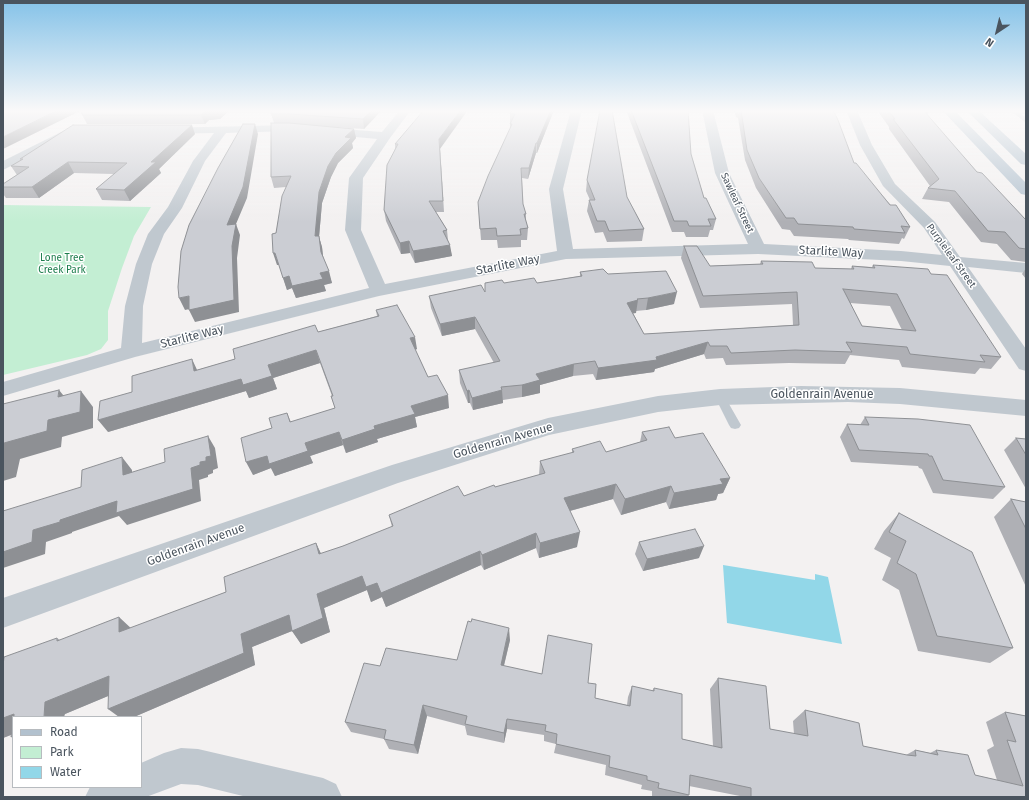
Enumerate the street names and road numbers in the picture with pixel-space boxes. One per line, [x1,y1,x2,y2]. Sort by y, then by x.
street label: Sawleaf Street [718,171,756,235]
street label: Purpleleaf Street [924,222,978,290]
street label: Starlite Way [798,243,864,261]
street label: Starlite Way [475,252,541,278]
street label: Starlite Way [159,322,225,352]
street label: Goldenrain Avenue [771,388,873,402]
street label: Goldenrain Avenue [452,420,554,462]
street label: Goldenrain Avenue [145,521,247,569]

